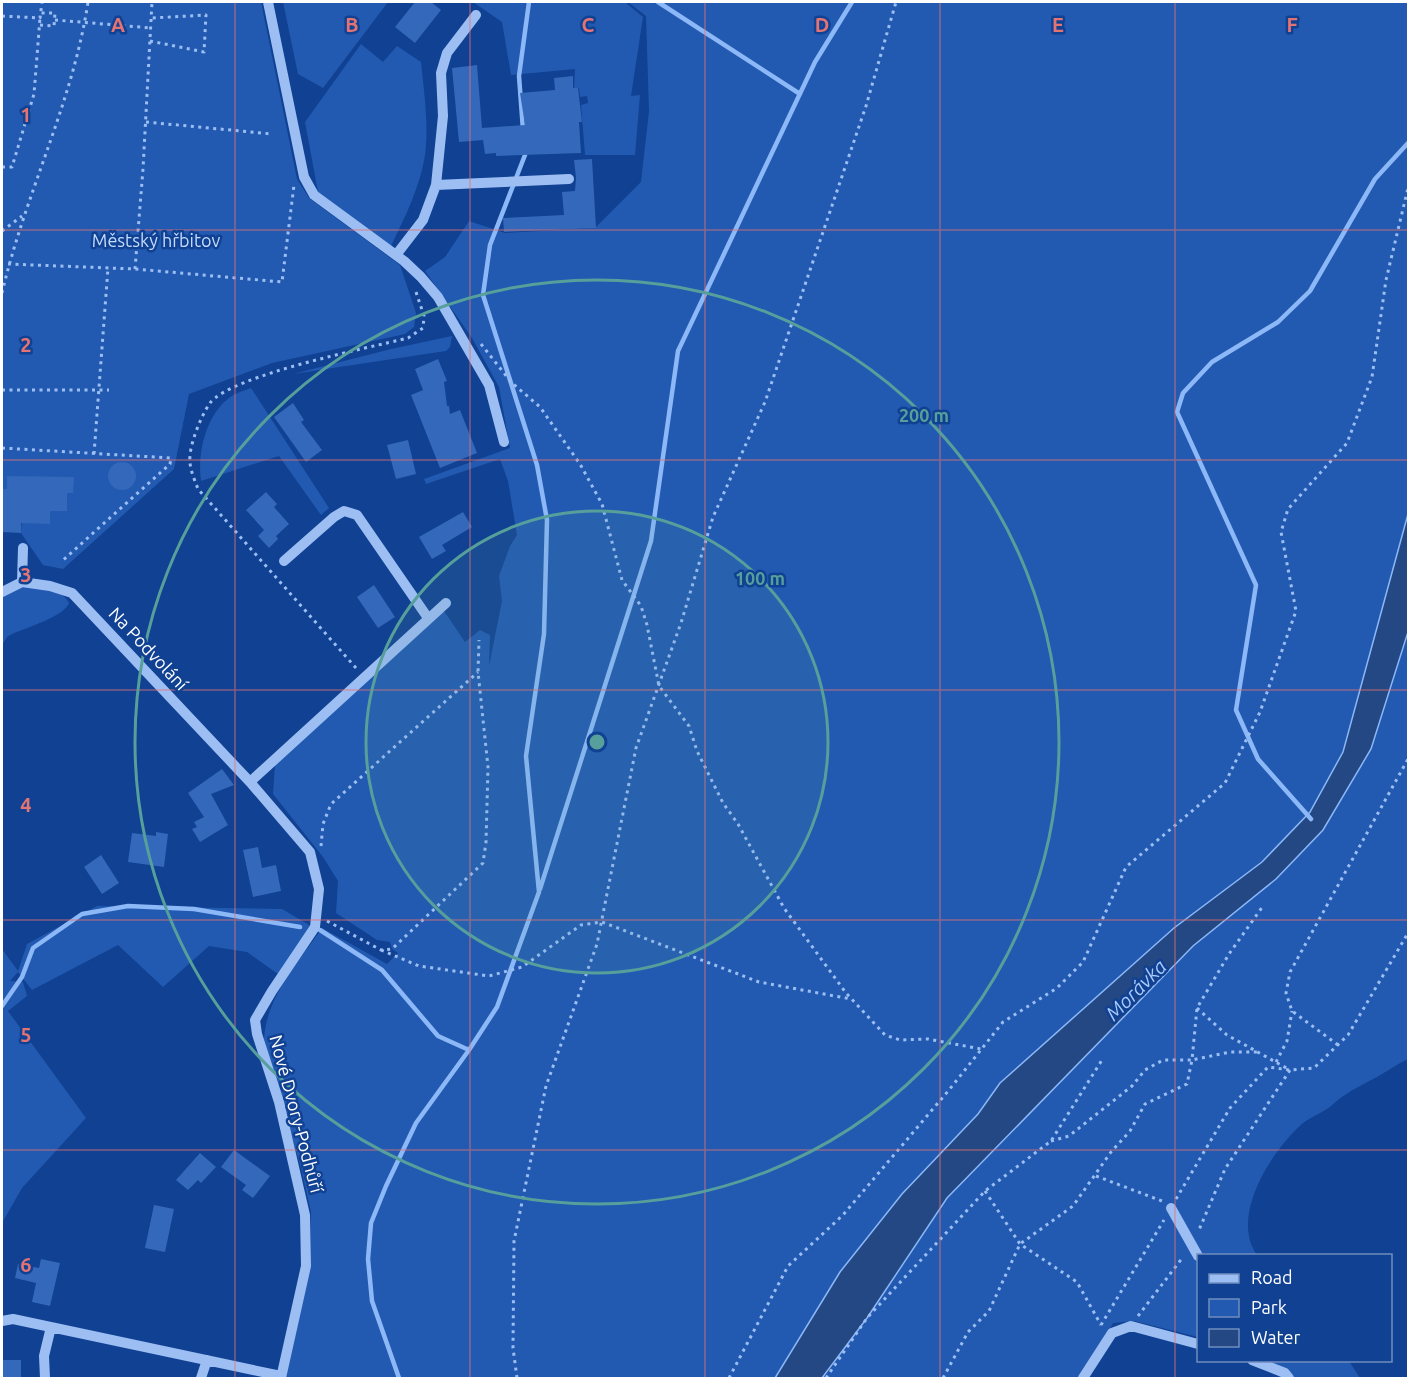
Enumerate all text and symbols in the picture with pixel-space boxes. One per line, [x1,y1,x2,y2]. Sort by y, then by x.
text: A [111,13,125,36]
text: B [345,13,359,36]
text: C [582,13,595,36]
text: D [815,13,829,36]
text: E [1052,13,1064,36]
text: F [1286,13,1298,36]
text: 1 [20,103,32,126]
park label: Městský hřbitov [92,230,220,250]
text: 2 [20,333,32,356]
text: 200 m [899,405,949,425]
text: 3 [20,563,32,586]
text: 100 m [735,568,785,588]
street label: Na Podvolání [105,603,193,694]
centre of rings [587,732,607,752]
text: 4 [20,793,32,816]
water label: Morávka [1101,954,1171,1025]
text: 5 [20,1023,32,1046]
street label: Nové Dvory-Podhůří [266,1033,328,1195]
text: 6 [20,1253,32,1276]
legend [1197,1254,1392,1362]
text: Road [1251,1267,1293,1287]
text: Park [1251,1297,1287,1317]
text: Water [1251,1327,1301,1347]

